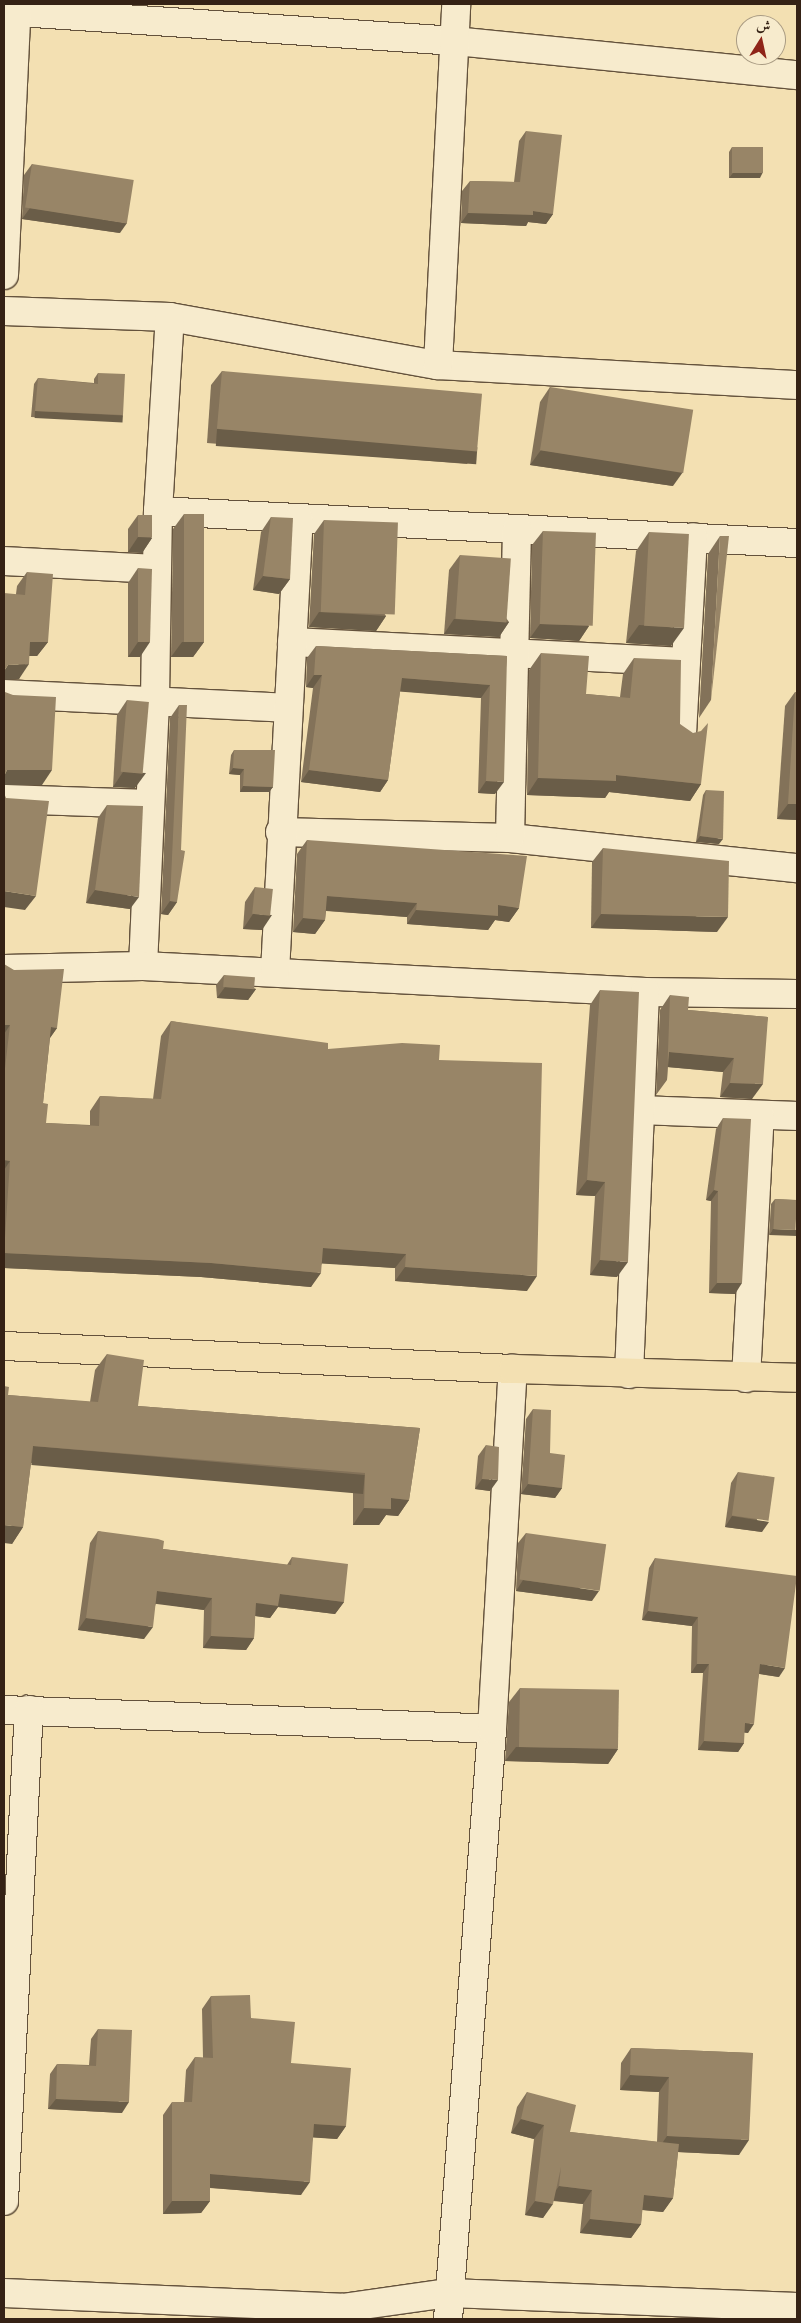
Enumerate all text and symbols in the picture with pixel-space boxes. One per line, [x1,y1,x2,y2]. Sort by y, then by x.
north arrow [736,15,786,65]
text: ش [755,16,772,36]

